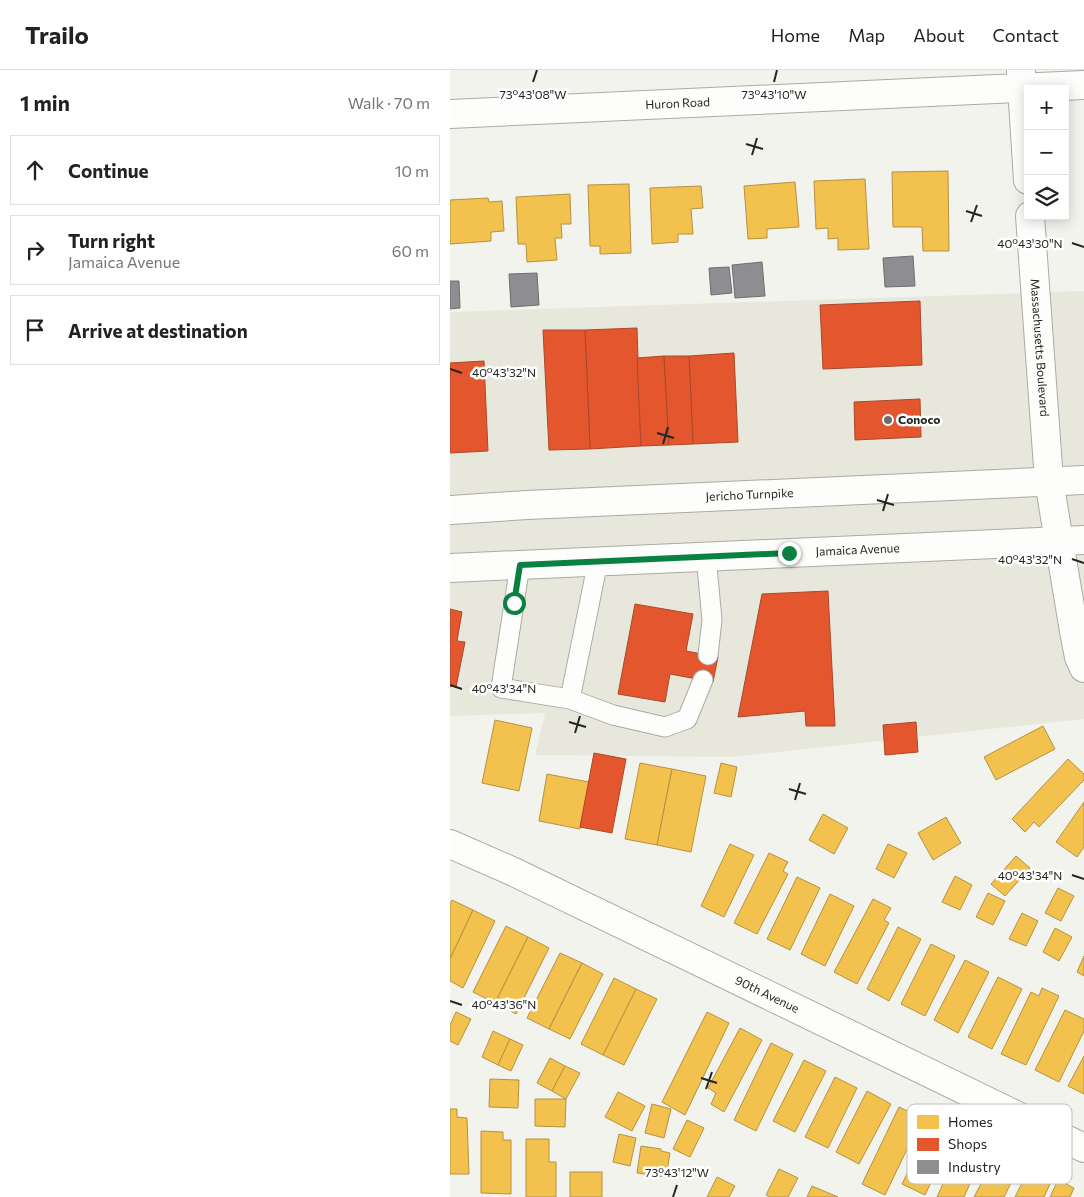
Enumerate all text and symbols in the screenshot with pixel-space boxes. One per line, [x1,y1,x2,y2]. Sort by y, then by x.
text: Trailo [25,20,89,49]
text: Home [771,24,820,46]
text: Map [848,24,885,46]
text: About [913,24,965,46]
text: Contact [993,24,1059,46]
map controls [1024,85,1069,220]
button: + [1024,85,1069,130]
text: 73°43'08"W [499,87,567,101]
text: 73°43'10"W [742,87,806,101]
text: 1 min [20,90,70,115]
text: Walk · 70 m [348,93,430,112]
street label: Huron Road [645,94,710,111]
button: − [1024,130,1069,175]
icon: ahead [21,156,49,184]
text: Continue [68,159,148,182]
text: 10 m [395,161,429,180]
button: layers [1024,175,1069,220]
text: Turn right [68,229,155,252]
icon: right [21,236,49,264]
text: 40°43'30"N [997,236,1063,250]
text: 60 m [392,241,429,260]
text: Jamaica Avenue [68,252,180,271]
street label: Massachusetts Boulevard [1029,278,1052,417]
icon: arrive [21,316,49,344]
text: Arrive at destination [68,319,248,342]
text: 40°43'32"N [472,365,536,379]
place label: Conoco [898,412,940,426]
marker: Conoco [882,414,894,426]
street label: Jericho Turnpike [705,485,794,504]
street label: Jamaica Avenue [815,540,900,559]
route end [778,542,801,565]
text: 40°43'32"N [998,552,1062,566]
route start [503,592,526,615]
text: 40°43'34"N [472,681,536,695]
text: 40°43'34"N [998,868,1062,882]
street label: 90th Avenue [733,972,802,1015]
text: 40°43'36"N [472,997,536,1011]
legend [907,1104,1072,1184]
text: Homes [948,1113,993,1130]
text: Shops [948,1135,987,1152]
text: Industry [948,1158,1001,1175]
text: 73°43'12"W [645,1165,709,1179]

